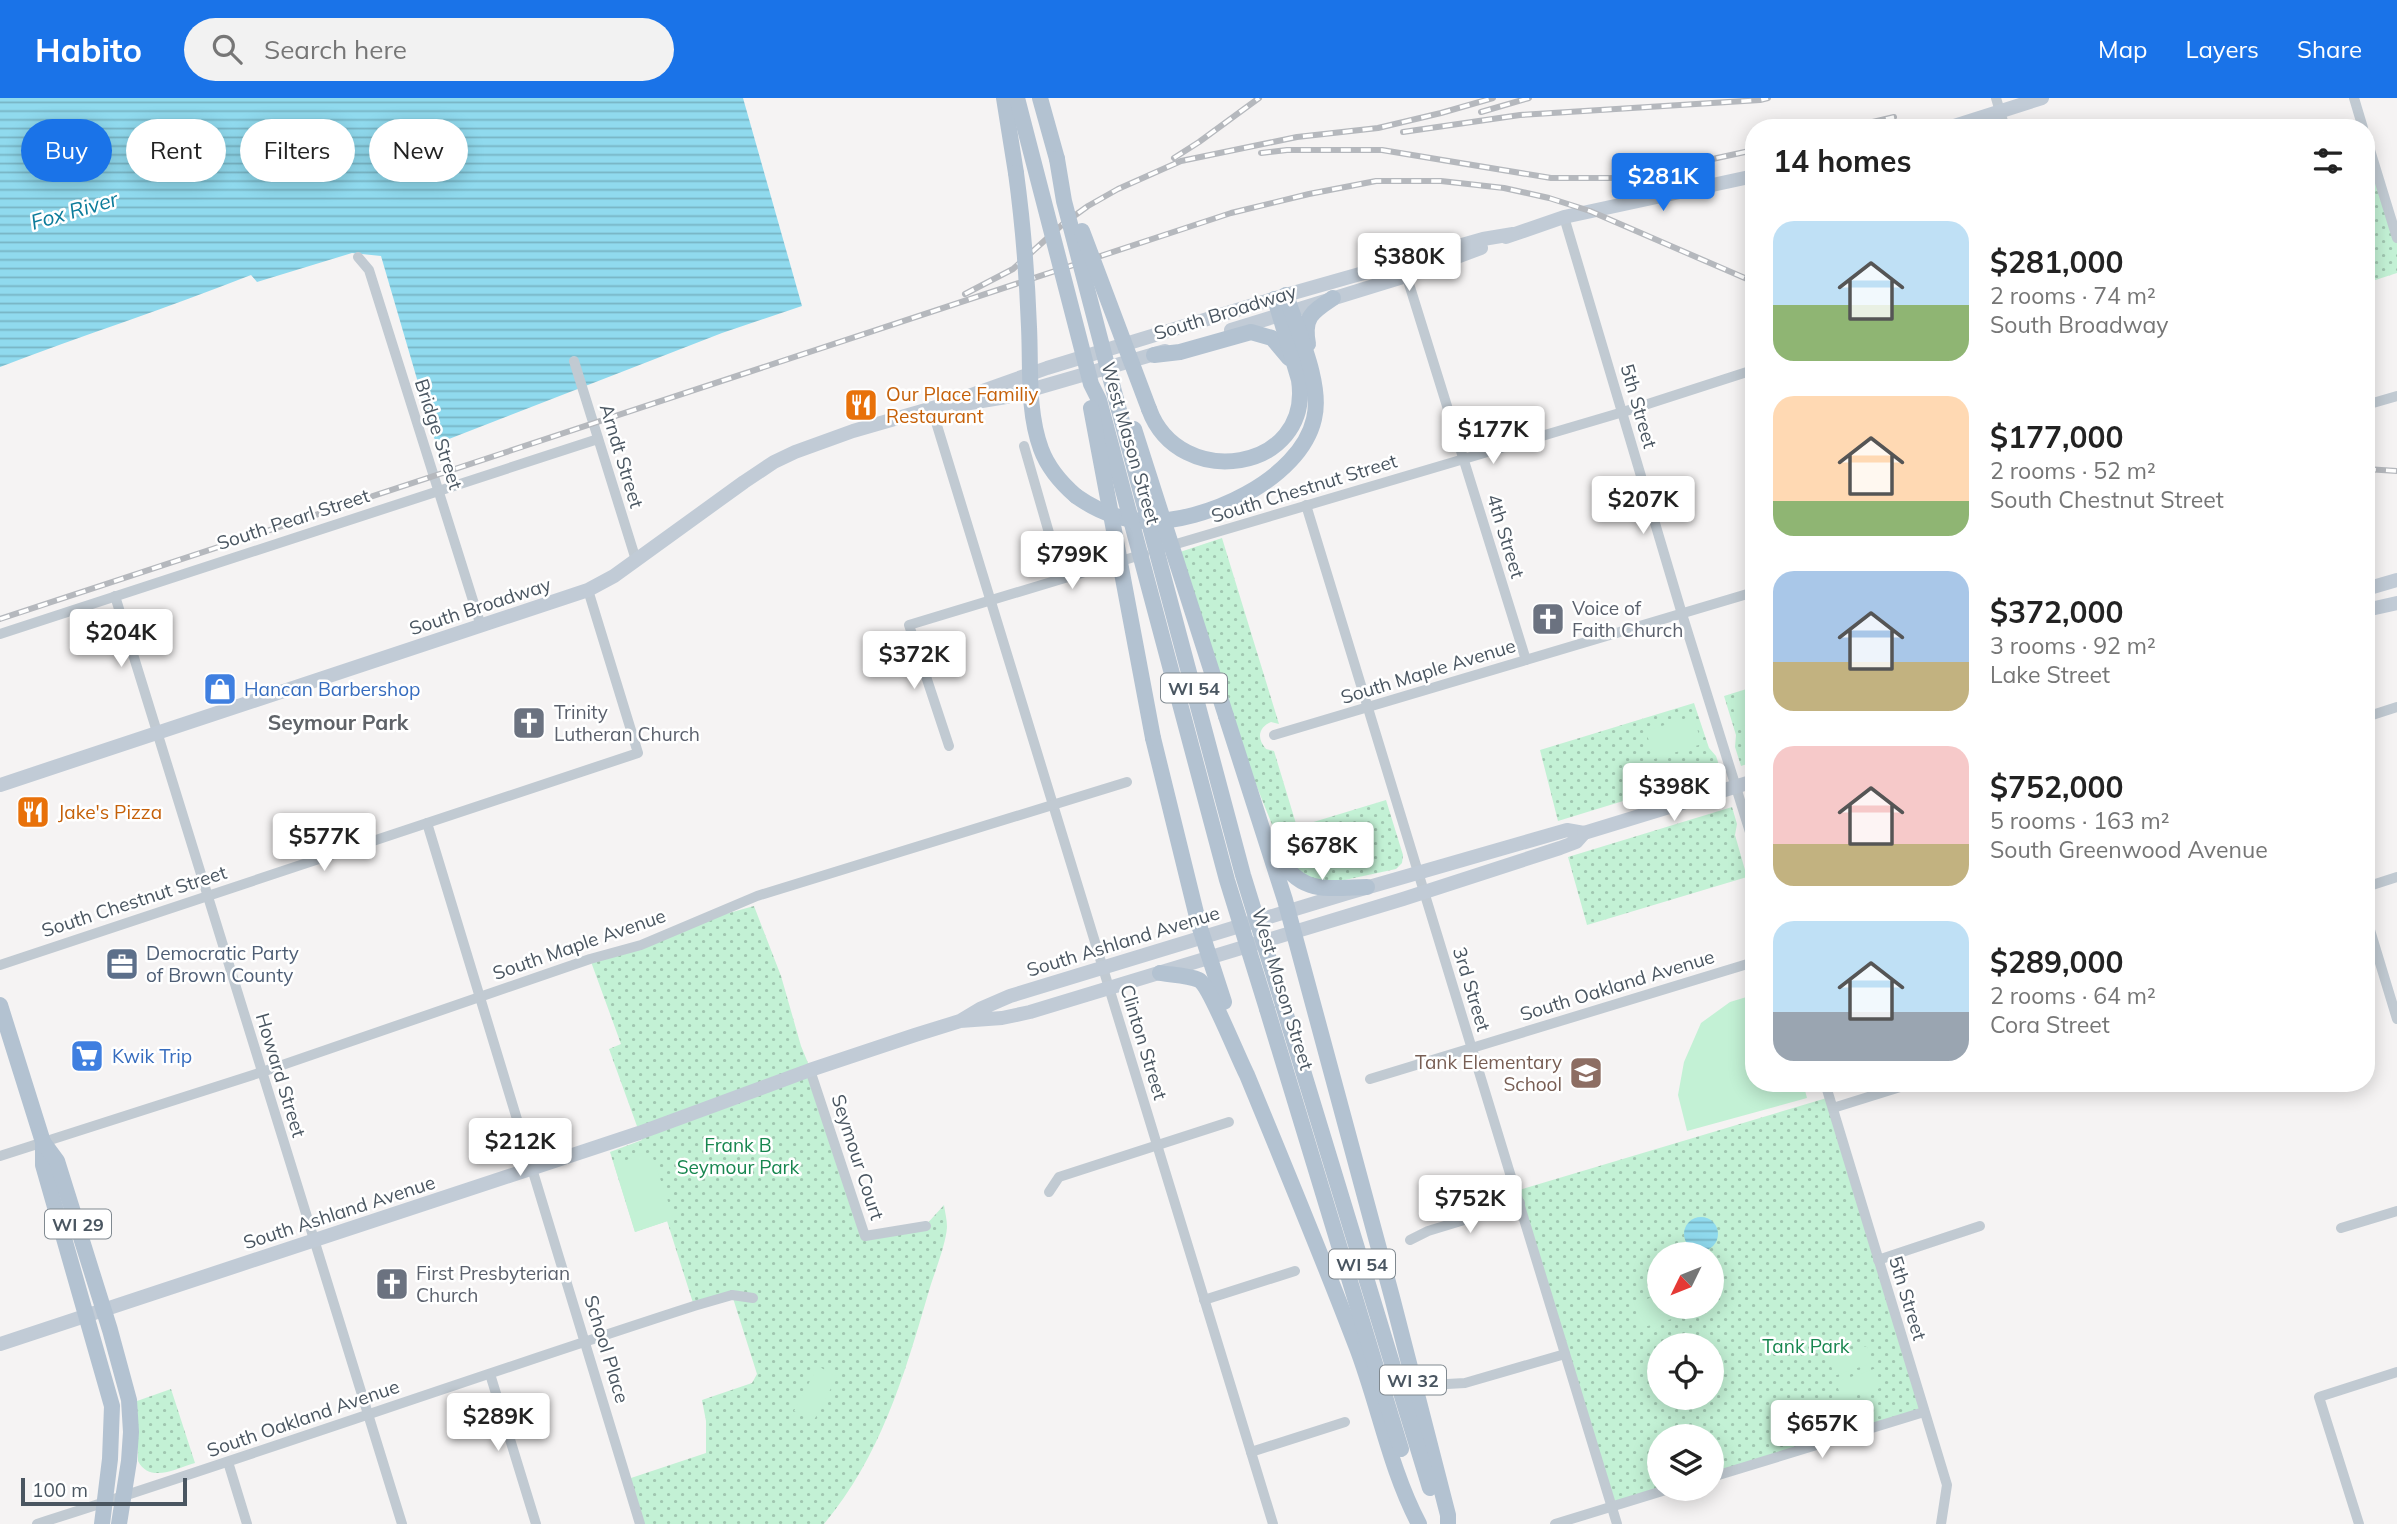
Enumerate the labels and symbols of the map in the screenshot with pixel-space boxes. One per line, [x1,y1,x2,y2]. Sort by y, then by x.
pin: $281K [1614,153,1712,213]
water label: Fox River [27,185,122,235]
pin: $380K [1360,234,1458,293]
street label: South Broadway [1151,279,1299,345]
street label: West Mason Street [1096,359,1166,527]
street label: 5th Street [1616,361,1663,451]
street label: Bridge Street [410,376,468,493]
place label: Our Place Familiy Restaurant [886,382,1038,428]
restaurant icon: Our Place Familiy Restaurant [842,386,880,424]
street label: Arndt Street [595,401,649,511]
pin: $177K [1444,406,1542,466]
street label: South Chestnut Street [1208,448,1400,528]
pin: $207K [1594,476,1692,536]
street label: South Pearl Street [214,483,373,555]
street label: 4th Street [1482,491,1530,581]
pin: $799K [1023,532,1121,591]
street label: South Broadway [406,572,554,640]
place label: Voice of Faith Church [1572,596,1683,642]
church icon: Voice of Faith Church [1529,600,1567,638]
pin: $204K [72,610,170,669]
pin: $372K [865,632,963,691]
street label: South Maple Avenue [1338,633,1518,709]
shop icon: Hancan Barbershop [201,670,239,708]
road number: WI 54 [1161,674,1227,702]
place label: Hancan Barbershop [244,677,420,701]
place label: Trinity Lutheran Church [554,700,700,746]
church icon: Trinity Lutheran Church [510,704,548,742]
district label: Seymour Park [268,709,409,735]
pin: $398K [1625,764,1723,823]
restaurant icon: Jake's Pizza [14,793,52,831]
place label: Jake's Pizza [58,800,162,824]
pin: $577K [275,814,373,873]
pin: $678K [1273,822,1371,882]
street label: South Chestnut Street [38,860,230,942]
street label: South Ashland Avenue [1024,900,1222,982]
street label: South Maple Avenue [489,903,669,985]
street label: West Mason Street [1247,905,1319,1073]
place label: Democratic Party of Brown County [146,941,299,987]
street label: 3rd Street [1448,944,1496,1034]
street label: South Oakland Avenue [1517,944,1717,1026]
office icon: Democratic Party of Brown County [103,945,141,983]
street label: Clinton Street [1115,981,1173,1103]
street label: Howard Street [251,1010,311,1140]
supermarket icon: Kwik Trip [68,1037,106,1075]
place label: Kwik Trip [112,1044,192,1068]
place label: Tank Elementary School [1415,1050,1562,1096]
school or university icon: Tank Elementary School [1567,1054,1605,1092]
street label: Seymour Court [826,1091,890,1223]
pin: $212K [471,1118,569,1178]
park label: Frank B Seymour Park [677,1133,799,1179]
street label: South Ashland Avenue [240,1170,438,1254]
pin: $752K [1421,1176,1519,1235]
road number: WI 29 [45,1210,111,1238]
north arrow [1647,1242,1724,1320]
road number: WI 54 [1329,1250,1395,1279]
street label: 5th Street [1884,1253,1932,1343]
place label: First Presbyterian Church [416,1261,570,1307]
church icon: First Presbyterian Church [373,1265,411,1303]
street label: School Place [579,1292,635,1406]
park label: Tank Park [1762,1334,1850,1358]
road number: WI 32 [1380,1366,1446,1394]
street label: South Oakland Avenue [204,1374,402,1462]
pin: $289K [449,1394,547,1453]
pin: $657K [1773,1400,1871,1460]
scale bar [21,1475,187,1507]

